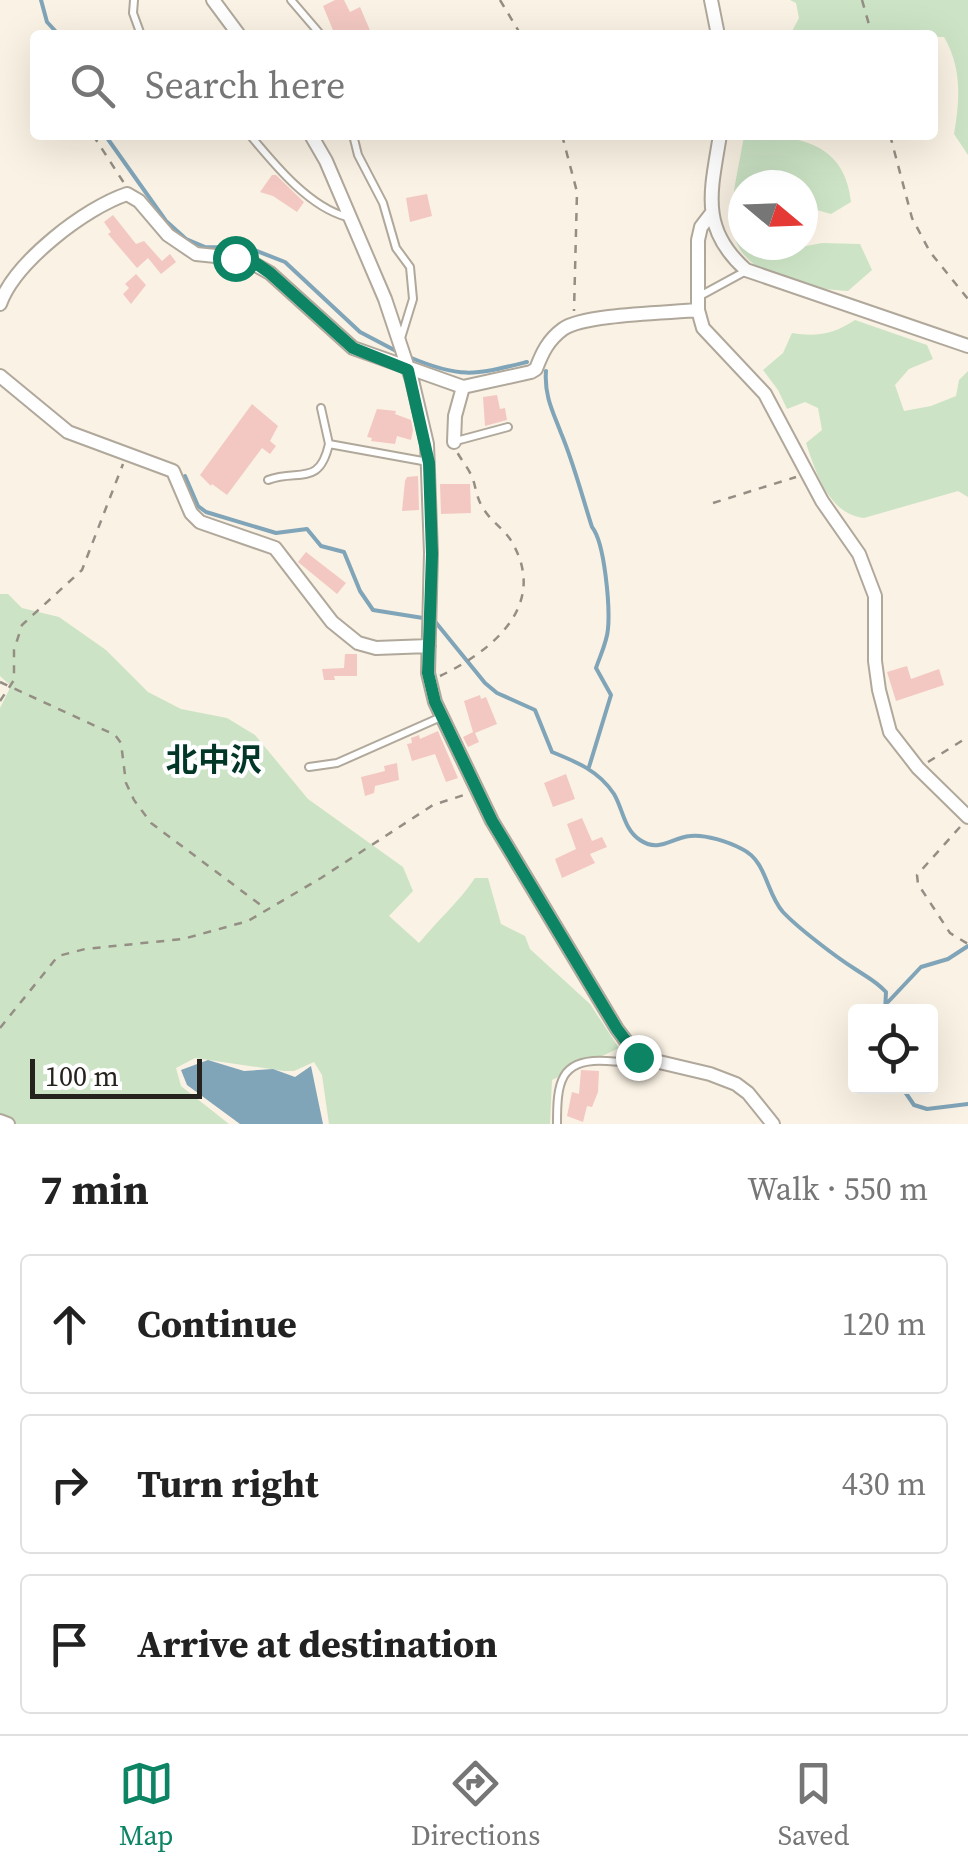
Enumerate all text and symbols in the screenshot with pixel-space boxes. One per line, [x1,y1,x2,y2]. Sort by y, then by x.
search box [30,30,938,140]
icon: search [65,58,120,113]
text: Search here [145,59,345,111]
north arrow [728,170,818,260]
route start [213,236,259,282]
district label: 北中沢 [166,738,262,782]
map controls [848,1004,938,1094]
button: locate [848,1004,938,1094]
route end [616,1035,662,1081]
scale bar [30,1054,202,1098]
text: 100 m [45,1057,119,1095]
text: 7 min [40,1160,149,1218]
text: Walk · 550 m [747,1167,928,1211]
icon: ahead [42,1297,97,1352]
text: Continue [137,1298,297,1350]
text: 120 m [842,1302,926,1346]
icon: right [42,1457,97,1512]
text: Turn right [137,1458,319,1510]
text: 430 m [842,1462,926,1506]
icon: arrive [42,1617,97,1672]
text: Arrive at destination [137,1618,498,1670]
tab: Map [119,1756,174,1854]
tab: Directions [411,1756,540,1854]
tab: Saved [778,1756,849,1854]

